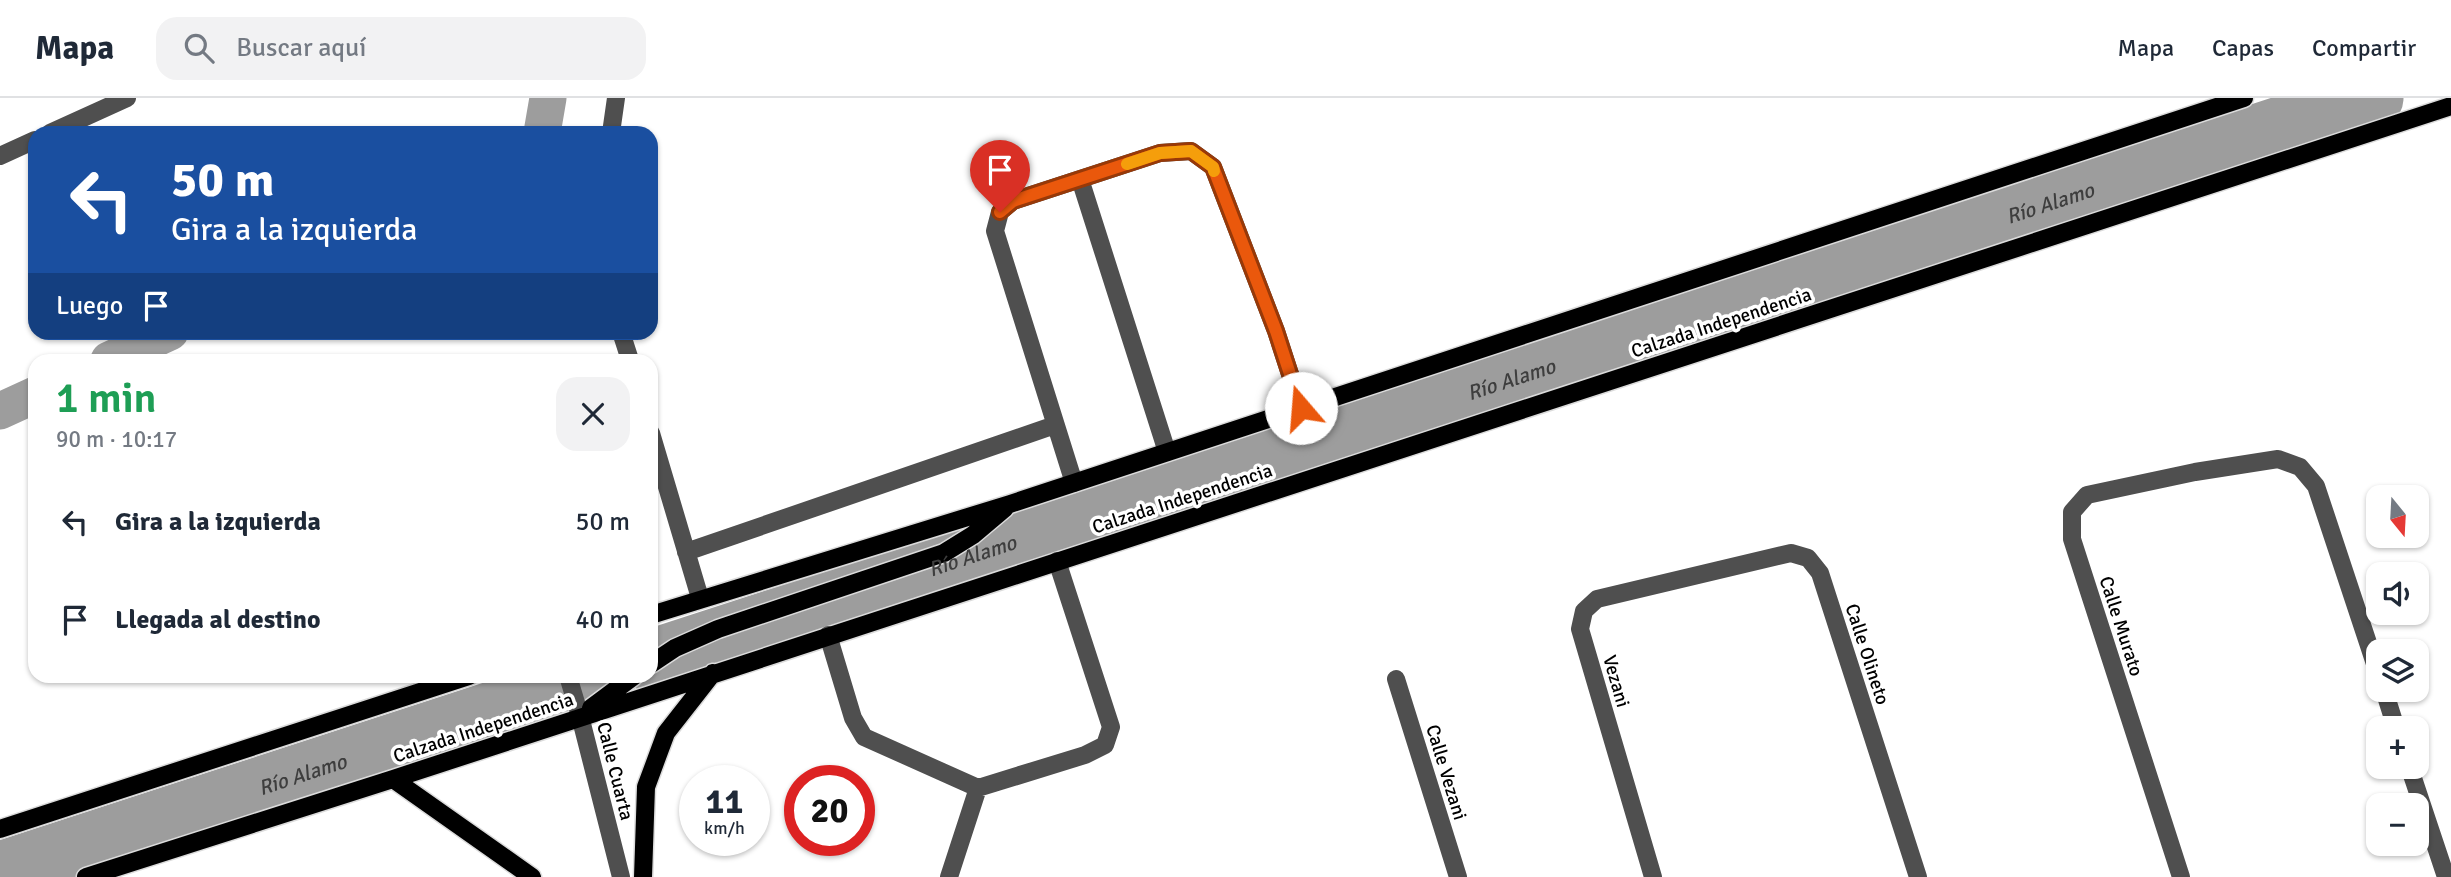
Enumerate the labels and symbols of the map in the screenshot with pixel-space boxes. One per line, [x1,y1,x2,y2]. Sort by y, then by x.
pin [970,140,1030,212]
water label: Río Alamo [2003,176,2098,230]
street label: Calzada Independencia [1628,282,1814,363]
water label: Río Alamo [1464,353,1559,406]
position arrow [1264,371,1338,445]
street label: Calzada Independencia [1089,458,1275,539]
north arrow [2366,485,2429,548]
water label: Río Alamo [925,529,1021,582]
street label: Calle Murato [2094,573,2149,679]
street label: Calle Olineto [1839,601,1895,708]
street label: Vezani [1597,652,1635,710]
street label: Calzada Independencia [390,687,576,768]
street label: Calle Cuarta [591,720,639,823]
street label: Calle Vezani [1420,722,1472,823]
water label: Río Alamo [255,748,351,801]
speed limit sign: 20 [784,765,875,856]

